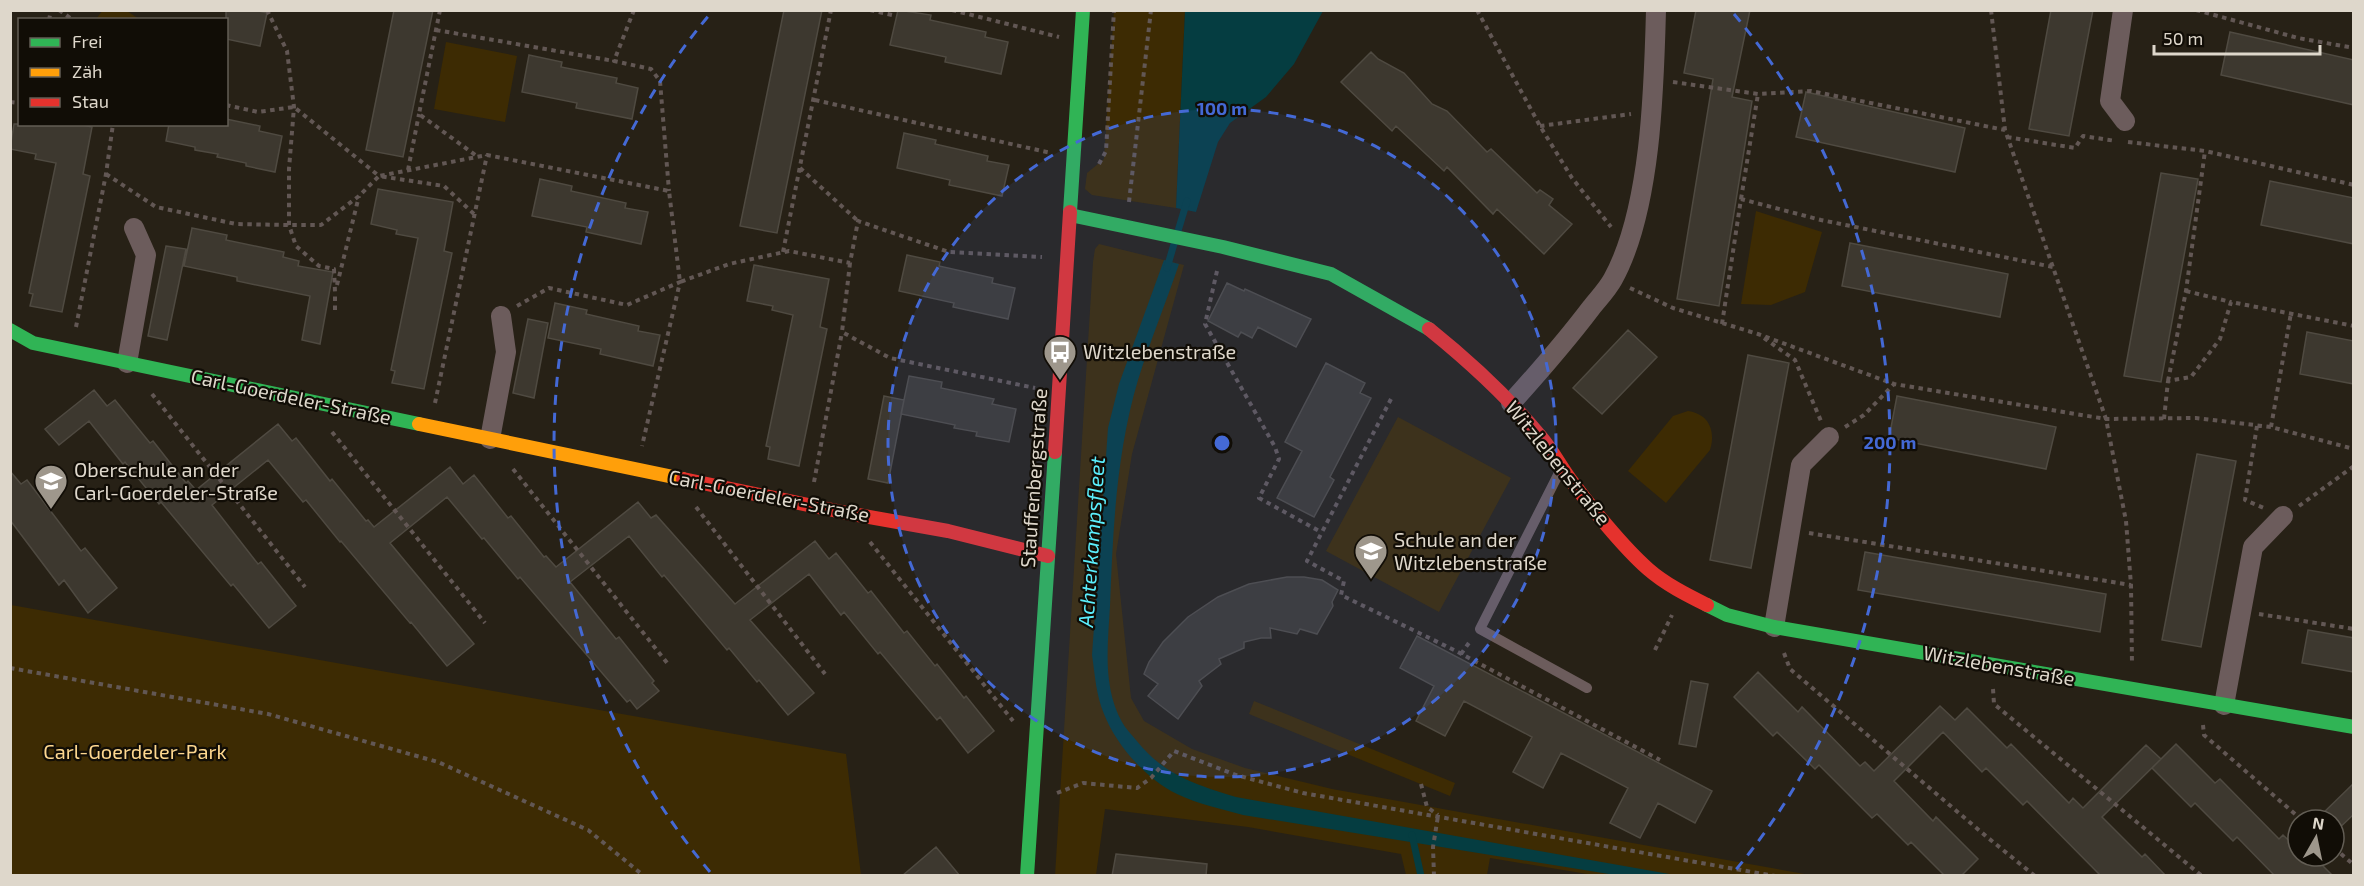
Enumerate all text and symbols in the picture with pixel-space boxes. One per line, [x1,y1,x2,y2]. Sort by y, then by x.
legend [18,18,228,126]
scale bar [2154,18,2320,56]
text: 50 m [2163,27,2203,49]
text: Frei [72,30,103,52]
text: Zäh [72,60,103,82]
text: Stau [72,90,109,112]
text: 100 m [1197,97,1247,119]
bus stop icon: Witzlebenstraße [1042,334,1078,381]
place label: Witzlebenstraße [1083,339,1236,363]
street label: Carl-Goerdeler-Straße [189,363,394,429]
street label: Stauffenbergstraße [1015,387,1051,568]
street label: Witzlebenstraße [1501,395,1616,529]
text: 200 m [1864,431,1916,453]
centre of rings [1212,433,1232,453]
water label: Achterkampsfleet [1072,456,1109,629]
place label: Oberschule an der Carl-Goerdeler-Straße [74,457,278,504]
school or university icon: Oberschule an der Carl-Goerdeler-Straße [33,463,69,510]
street label: Carl-Goerdeler-Straße [667,464,872,526]
place label: Schule an der Witzlebenstraße [1394,527,1547,574]
school or university icon: Schule an der Witzlebenstraße [1353,533,1389,580]
street label: Witzlebenstraße [1922,640,2077,690]
park label: Carl-Goerdeler-Park [43,739,227,763]
north arrow [2286,808,2346,868]
text: N [2311,812,2326,833]

